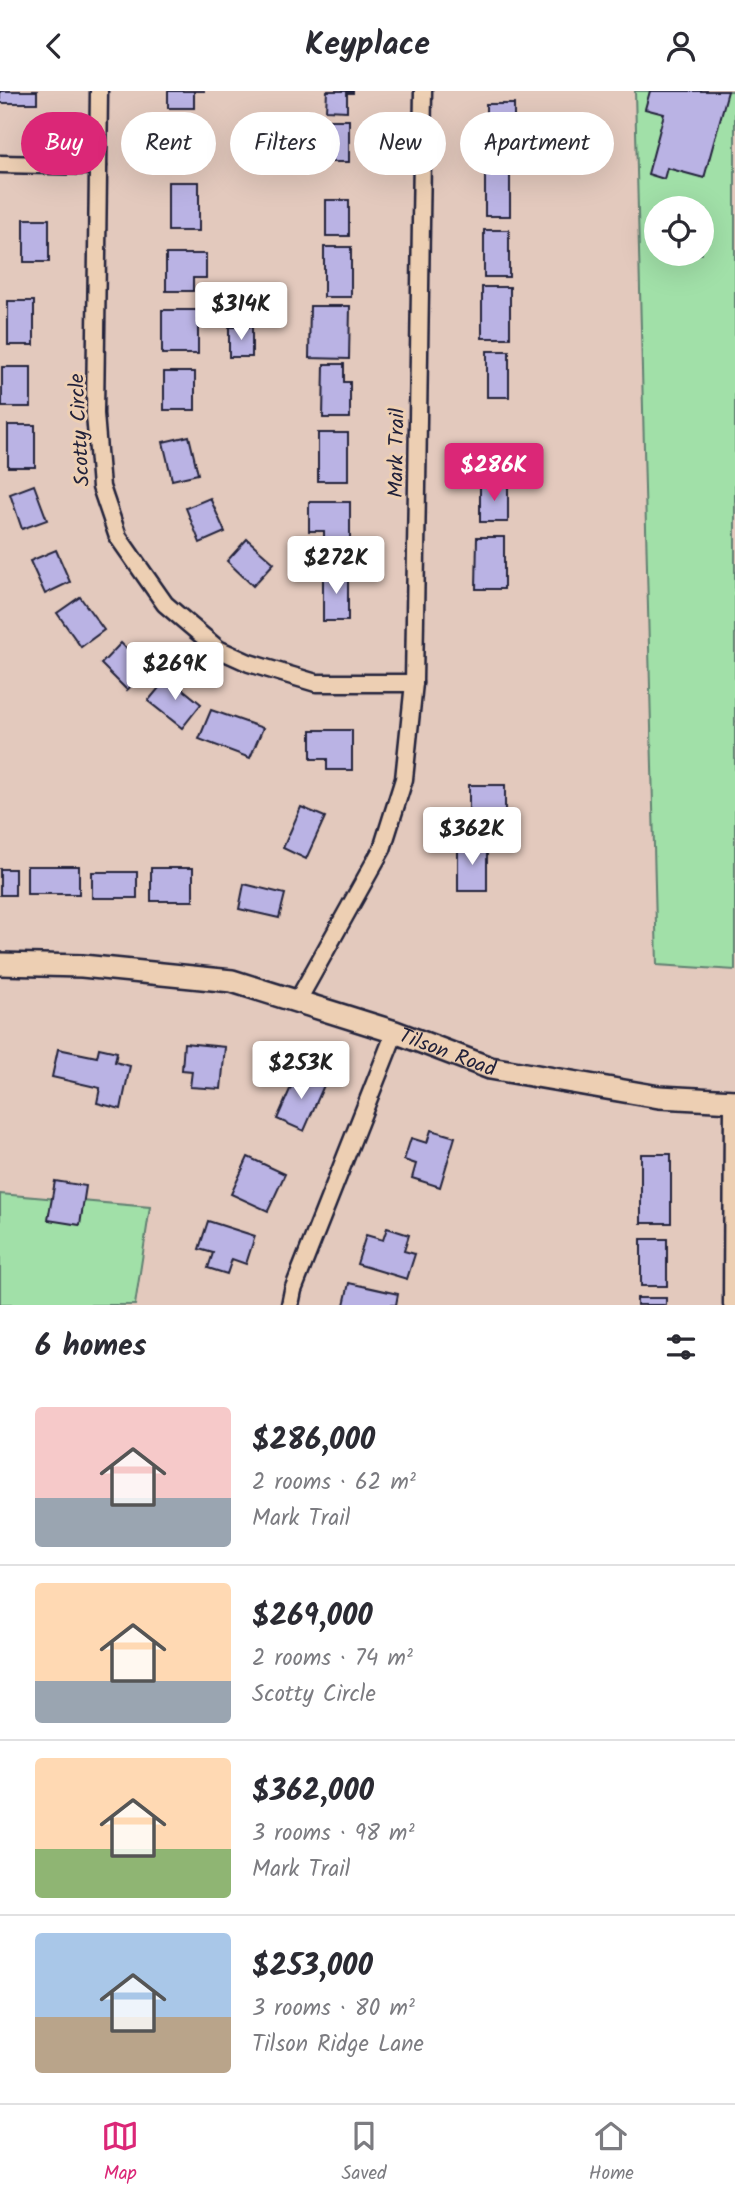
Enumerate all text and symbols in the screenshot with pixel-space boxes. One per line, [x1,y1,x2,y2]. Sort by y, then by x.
text: Keyplace [305,20,430,71]
icon: back [35,27,73,65]
icon: person [662,27,700,65]
chip: Buy [21,112,107,175]
chip: Rent [121,112,216,175]
chip: Filters [230,112,340,175]
chip: New [354,112,446,175]
chip: Apartment [460,112,614,175]
map controls [644,196,714,266]
button: locate [644,196,714,266]
pin: $314K [192,282,290,342]
text: $314K [211,287,271,323]
street label: Scotty Circle [61,372,100,487]
street label: Mark Trail [380,408,415,498]
pin: $286K [445,443,543,503]
text: $286K [461,448,527,484]
pin: $272K [287,537,385,596]
text: $272K [303,541,369,577]
pin: $269K [126,643,224,702]
text: $269K [143,647,207,683]
pin: $362K [423,807,521,867]
text: $362K [439,812,505,848]
street label: Tilson Road [394,1020,499,1087]
pin: $253K [252,1041,350,1101]
text: $253K [268,1046,334,1082]
text: 6 homes [35,1323,147,1371]
icon: filters [662,1328,700,1366]
text: $286,000 [252,1417,375,1465]
icon: home [91,1435,175,1519]
text: 2 rooms · 62 m² [252,1465,416,1501]
text: Mark Trail [252,1501,350,1537]
text: $269,000 [252,1593,373,1641]
icon: home [91,1611,175,1695]
text: 2 rooms · 74 m² [252,1641,413,1677]
text: Scotty Circle [252,1677,376,1713]
text: $362,000 [252,1768,374,1816]
icon: home [91,1786,175,1870]
text: 3 rooms · 98 m² [252,1816,415,1852]
text: Mark Trail [252,1852,350,1888]
text: $253,000 [252,1943,373,1991]
icon: home [91,1961,175,2045]
text: 3 rooms · 80 m² [252,1991,415,2027]
text: Tilson Ridge Lane [252,2027,424,2063]
tab: Map [101,2117,139,2189]
tab: Saved [341,2117,387,2189]
tab: Home [589,2117,634,2189]

